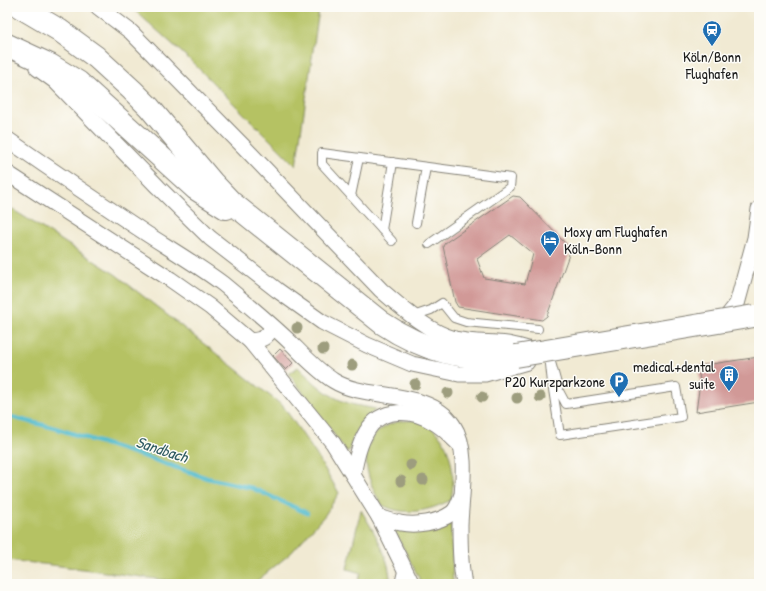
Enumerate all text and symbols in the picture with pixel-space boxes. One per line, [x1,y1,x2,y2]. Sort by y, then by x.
station icon: Köln/Bonn Flughafen [701,19,723,47]
place label: Köln/Bonn Flughafen [683,46,741,84]
place label: Moxy am Flughafen Köln-Bonn [564,221,668,259]
hotel icon: Moxy am Flughafen Köln-Bonn [539,229,561,257]
place label: medical+dental suite [633,356,715,394]
building icon: medical+dental suite [718,364,740,392]
parking icon: P20 Kurzparkzone [608,370,630,398]
place label: P20 Kurzparkzone [505,371,605,392]
water label: Sandbach [133,430,192,468]

